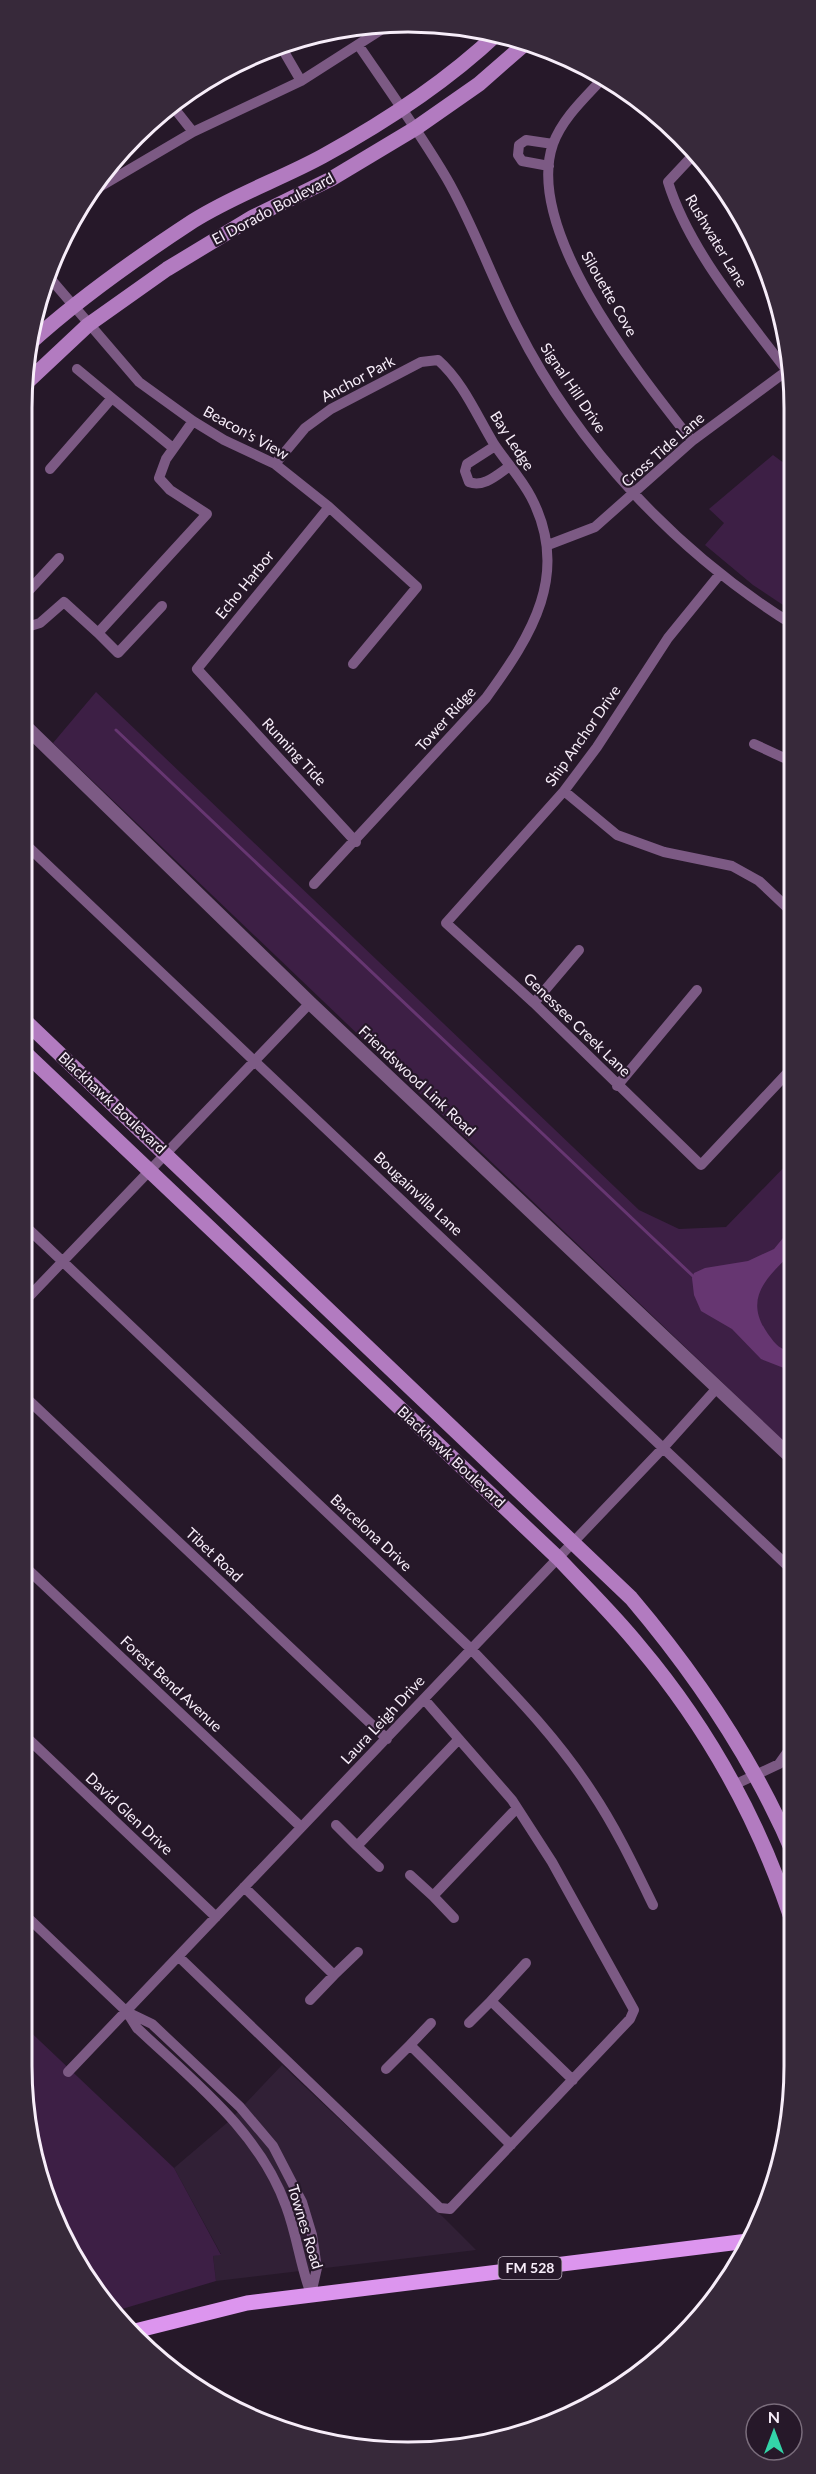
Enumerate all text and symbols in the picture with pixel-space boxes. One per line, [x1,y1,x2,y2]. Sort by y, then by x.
street label: El Dorado Boulevard [208,168,337,248]
street label: Rushwater Lane [682,191,752,290]
street label: Silouette Cove [578,248,642,339]
street label: Signal Hill Drive [537,339,610,436]
street label: Anchor Park [318,351,398,405]
street label: Beacon's View [201,401,293,463]
street label: Bay Ledge [487,407,539,474]
street label: Cross Tide Lane [617,408,708,490]
street label: Echo Harbor [211,546,278,622]
street label: Ship Anchor Drive [541,681,624,789]
street label: Tower Ridge [412,682,479,754]
street label: Running Tide [259,714,331,789]
street label: Genessee Creek Lane [521,969,635,1080]
street label: Friendswood Link Road [355,1021,480,1139]
street label: Blackhawk Boulevard [55,1048,170,1157]
street label: Bougainvilla Lane [371,1148,467,1239]
street label: Blackhawk Boulevard [394,1402,509,1511]
street label: Barcelona Drive [327,1490,416,1575]
street label: Tibet Road [183,1523,247,1585]
street label: Forest Bend Avenue [117,1632,226,1735]
street label: Laura Leigh Drive [337,1671,428,1767]
street label: David Glen Drive [82,1768,177,1858]
street label: Townes Road [285,2182,327,2271]
road number: FM 528 [498,2257,562,2279]
north arrow [744,2402,804,2462]
text: N [768,2407,780,2426]

